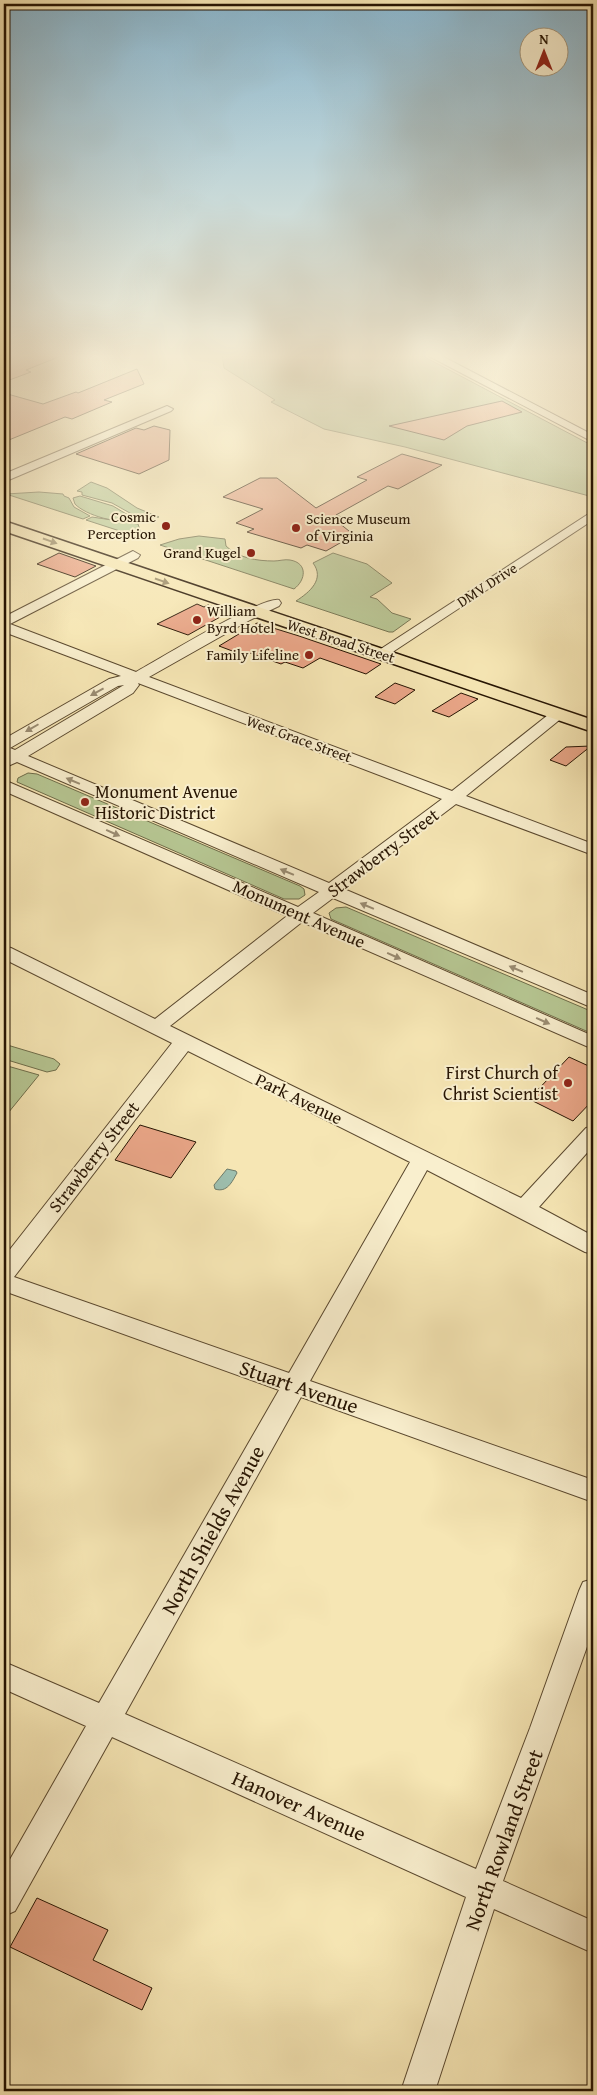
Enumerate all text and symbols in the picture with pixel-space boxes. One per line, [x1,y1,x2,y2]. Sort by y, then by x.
north arrow [520,28,570,78]
text: N [539,29,549,49]
place label: Cosmic Perception [88,506,157,544]
place label: Science Museum of Virginia [306,508,411,546]
marker: Cosmic Perception [160,520,172,532]
marker: Science Museum of Virginia [290,522,302,534]
one-way arrow [43,537,58,545]
place label: Grand Kugel [164,542,241,563]
marker: Grand Kugel [245,547,257,559]
street label: DMV Drive [452,557,521,612]
one-way arrow [155,577,170,585]
place label: William Byrd Hotel [207,600,274,638]
street label: West Broad Street [285,613,398,668]
marker: William Byrd Hotel [191,614,203,626]
place label: Family Lifeline [206,644,299,665]
marker: Family Lifeline [303,649,315,661]
one-way arrow [91,687,104,696]
street label: West Grace Street [244,710,355,768]
one-way arrow [26,724,39,733]
one-way arrow [66,776,81,784]
place label: Monument Avenue Historic District [95,778,238,826]
marker: Monument Avenue Historic District [79,796,91,808]
street label: Strawberry Street [321,801,445,904]
one-way arrow [106,829,120,837]
one-way arrow [280,867,294,875]
street label: Monument Avenue [229,872,370,955]
one-way arrow [360,901,374,909]
one-way arrow [387,952,401,960]
one-way arrow [509,965,523,973]
one-way arrow [536,1017,550,1025]
place label: First Church of Christ Scientist [443,1059,560,1107]
street label: Park Avenue [251,1066,347,1131]
marker: First Church of Christ Scientist [562,1077,574,1089]
street label: Strawberry Street [42,1095,146,1218]
street label: Stuart Avenue [235,1352,363,1421]
street label: North Shields Avenue [153,1439,272,1620]
street label: North Rowland Street [456,1744,551,1935]
street label: Hanover Avenue [227,1762,371,1849]

